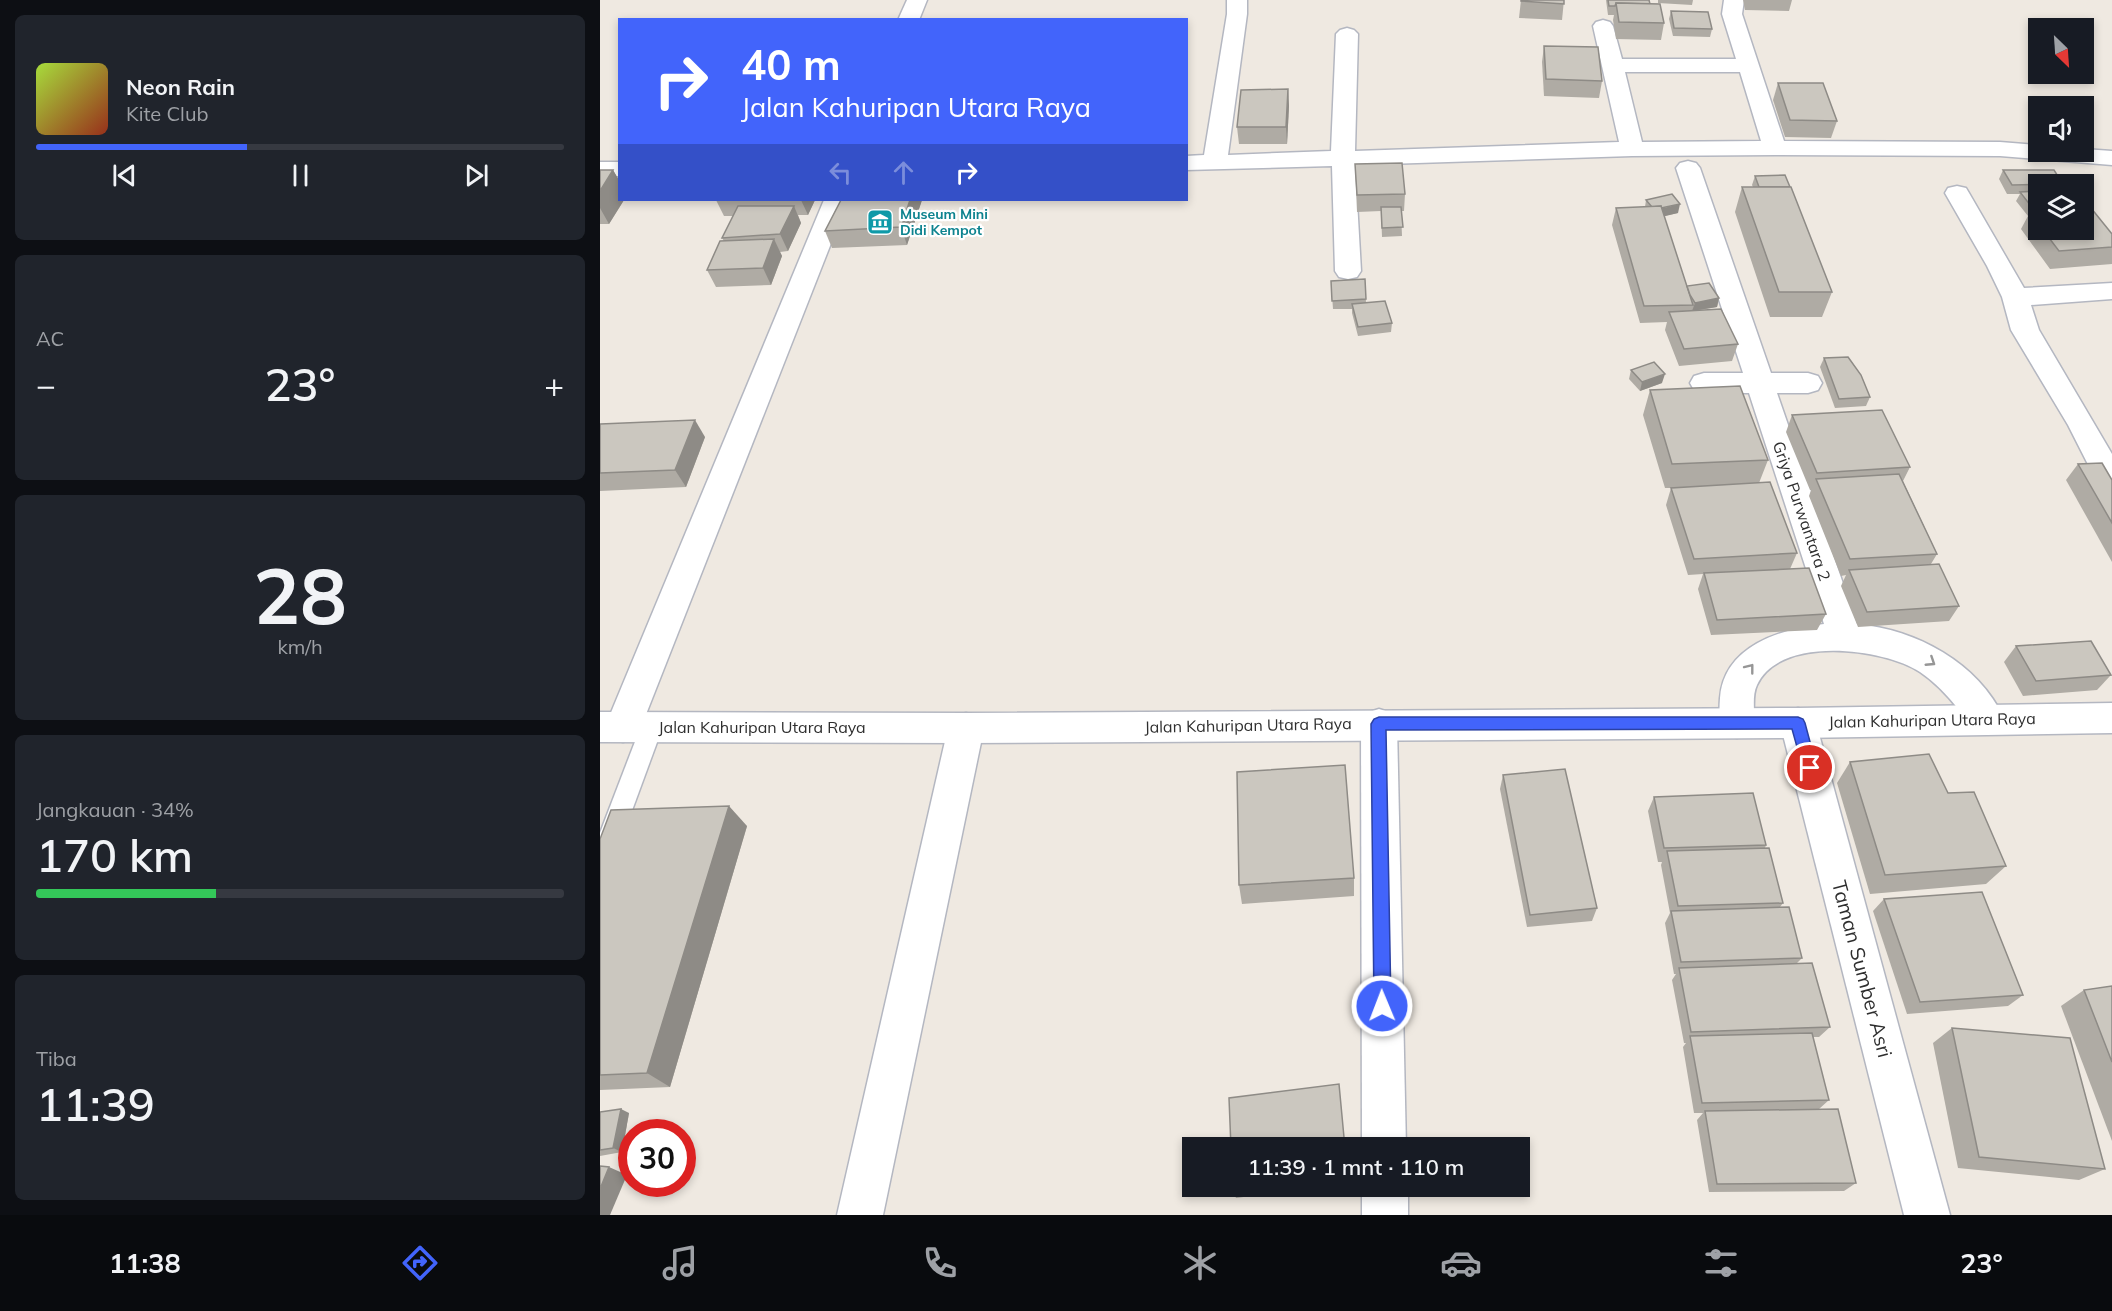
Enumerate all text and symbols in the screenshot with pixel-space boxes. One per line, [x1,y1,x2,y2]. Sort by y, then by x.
north arrow [2028,18,2094,84]
map controls [2028,18,2094,240]
text: 40 m [741,38,841,91]
icon: right [642,42,720,120]
text: Neon Rain [126,73,235,101]
text: Jalan Kahuripan Utara Raya [741,90,1091,124]
button: sound [2028,96,2094,162]
text: Kite Club [126,101,208,126]
icon: left [824,156,857,189]
icon: ahead [887,156,920,189]
icon: right [950,156,983,189]
icon: previous [108,159,141,192]
icon: pause [284,159,317,192]
icon: next [460,159,493,192]
button: layers [2028,174,2094,240]
place label: Museum Mini Didi Kempot [900,205,988,239]
museum icon: Museum Mini Didi Kempot [865,207,895,237]
text: AC [36,326,64,351]
text: 23° [265,356,335,412]
text: − [36,364,56,405]
text: + [544,364,564,405]
street label: Griya Purwantara 2 [1769,439,1835,583]
text: 28 [253,546,347,644]
text: km/h [277,634,323,659]
one-way arrow [1924,655,1935,666]
one-way arrow [1742,664,1753,675]
street label: Jalan Kahuripan Utara Raya [1828,708,2036,732]
street label: Jalan Kahuripan Utara Raya [1144,713,1352,737]
street label: Jalan Kahuripan Utara Raya [658,717,866,737]
pin [1784,742,1835,793]
icon: arrive [1793,751,1826,784]
text: Jangkauan · 34% [36,797,194,822]
text: 170 km [36,827,193,883]
street label: Taman Sumber Asri [1827,878,1898,1060]
position arrow [1350,974,1414,1038]
text: Tiba [36,1046,77,1071]
text: 11:39 [36,1076,155,1132]
speed limit sign: 30 [618,1119,696,1197]
text: 11:39 · 1 mnt · 110 m [1248,1153,1464,1181]
icon: directions [399,1242,441,1284]
icon: music [659,1242,701,1284]
icon: phone [919,1242,961,1284]
icon: climate [1179,1242,1221,1284]
icon: car [1440,1242,1482,1284]
icon: filters [1700,1242,1742,1284]
text: 11:38 [109,1246,181,1280]
text: 23° [1960,1246,2003,1280]

